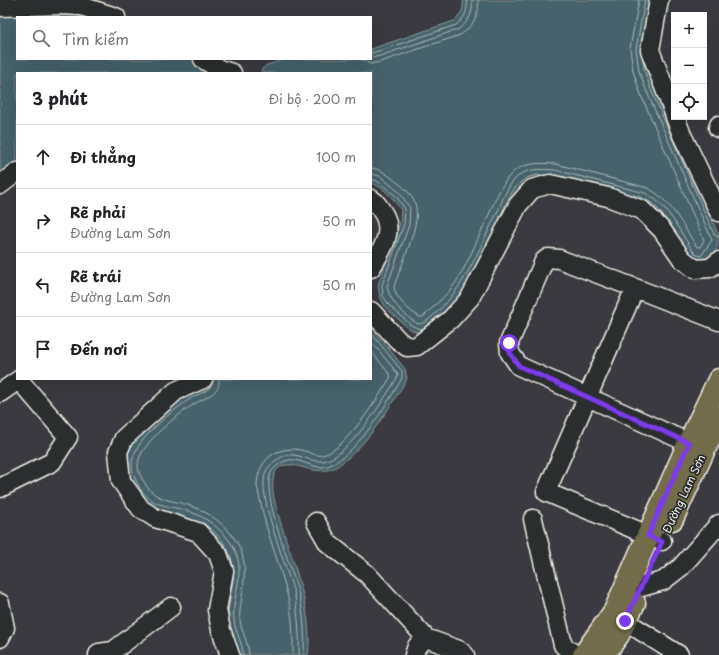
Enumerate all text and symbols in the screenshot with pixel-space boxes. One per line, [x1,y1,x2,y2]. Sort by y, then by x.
map controls [671,12,707,120]
button: + [671,12,707,48]
search box [16,16,372,60]
icon: search [30,27,52,49]
text: Tìm kiếm [62,27,129,50]
button: − [671,48,707,84]
button: locate [671,84,707,120]
text: 3 phút [32,85,88,111]
text: Đi bộ · 200 m [269,89,356,108]
text: Đi thẳng [70,145,136,168]
icon: ahead [32,146,54,168]
text: 100 m [316,147,356,166]
text: Rẽ phải [70,200,126,223]
icon: right [32,210,54,232]
text: 50 m [322,211,356,230]
text: Đường Lam Sơn [70,223,171,242]
text: Rẽ trái [70,264,121,287]
icon: left [32,274,54,296]
text: 50 m [322,275,356,294]
text: Đường Lam Sơn [70,287,171,306]
route start [500,334,518,352]
text: Đến nơi [70,337,127,360]
icon: arrive [32,338,54,360]
street label: Đường Lam Sơn [658,451,709,536]
route end [616,612,634,630]

